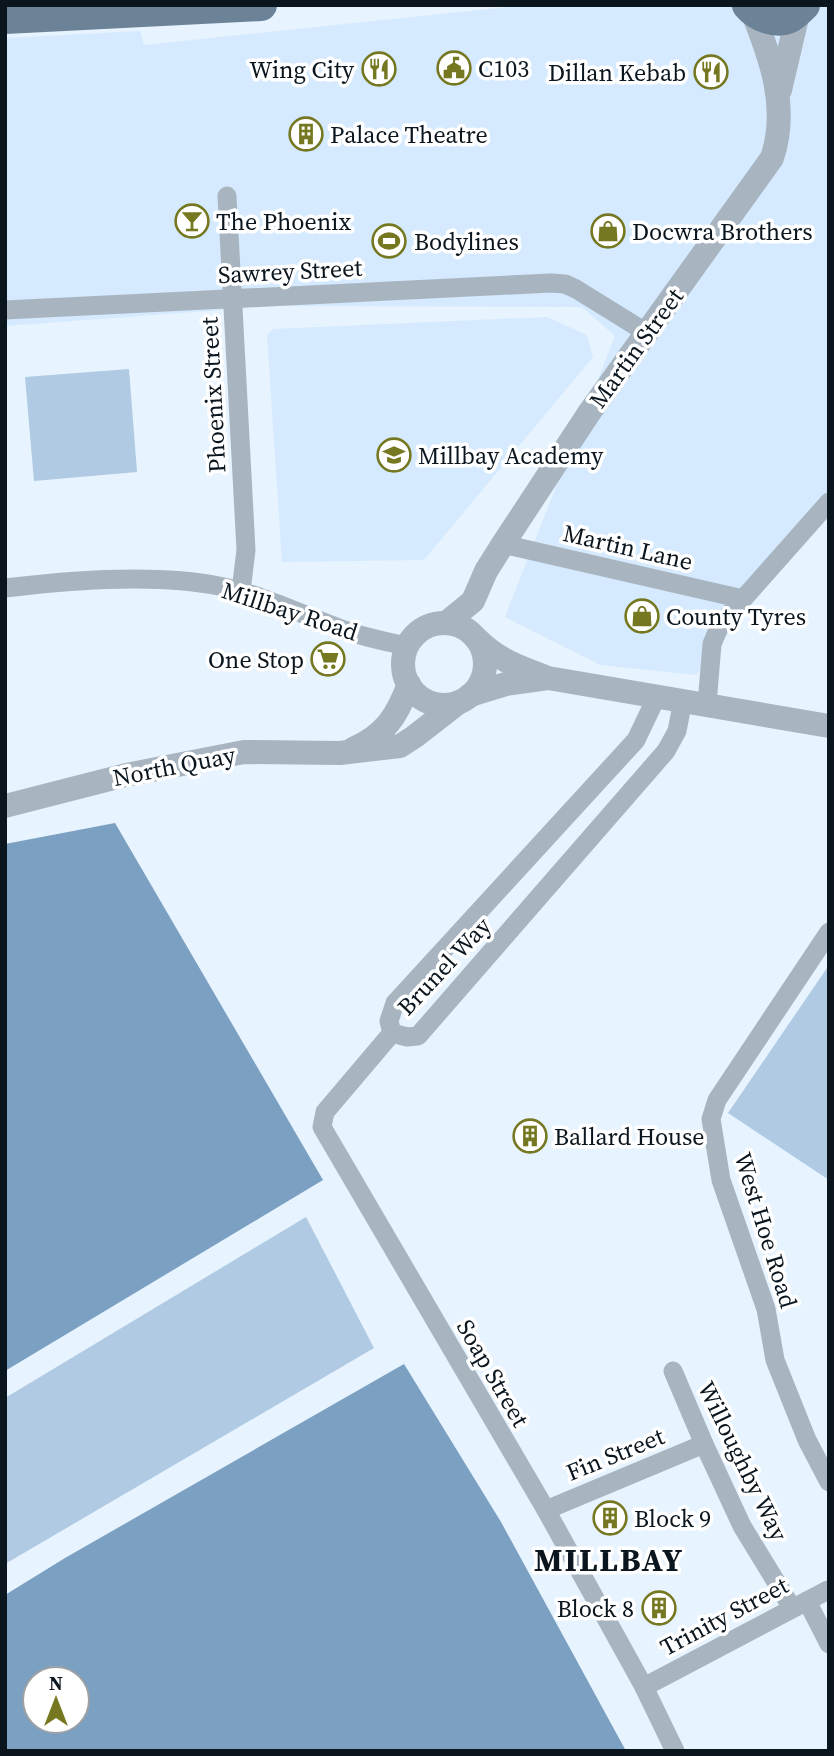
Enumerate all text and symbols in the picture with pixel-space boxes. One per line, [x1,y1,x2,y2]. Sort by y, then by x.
public building icon: C103 [435,49,473,87]
restaurant icon: Wing City [360,50,398,88]
place label: C103 [478,52,529,85]
place label: Wing City [249,53,355,86]
restaurant icon: Dillan Kebab [692,53,730,91]
place label: Dillan Kebab [548,56,686,89]
building icon: Palace Theatre [287,115,325,153]
place label: Palace Theatre [330,118,488,151]
bar icon: The Phoenix [173,202,211,240]
place label: The Phoenix [216,205,351,238]
shop icon: Docwra Brothers [589,212,627,250]
place label: Docwra Brothers [632,215,813,248]
sports icon: Bodylines [370,222,408,260]
place label: Bodylines [414,225,519,258]
street label: Sawrey Street [217,251,363,291]
street label: Martin Street [581,281,691,415]
street label: Phoenix Street [192,316,234,474]
school or university icon: Millbay Academy [375,436,413,474]
place label: Millbay Academy [418,439,604,472]
street label: Martin Lane [560,516,696,578]
street label: Millbay Road [218,573,363,649]
shop icon: County Tyres [623,597,661,635]
place label: County Tyres [666,600,806,633]
supermarket icon: One Stop [309,640,347,678]
place label: One Stop [208,643,304,676]
street label: North Quay [110,738,239,794]
street label: Brunel Way [390,909,499,1022]
building icon: Ballard House [511,1117,549,1155]
place label: Ballard House [554,1120,705,1153]
street label: West Hoe Road [727,1148,805,1312]
street label: Soap Street [449,1313,537,1433]
street label: Willoughby Way [690,1376,796,1547]
street label: Fin Street [561,1419,669,1489]
building icon: Block 9 [591,1499,629,1537]
place label: Block 9 [634,1502,711,1535]
district label: MILLBAY [534,1538,684,1582]
street label: Trinity Street [654,1568,794,1664]
building icon: Block 8 [640,1589,678,1627]
place label: Block 8 [557,1592,634,1625]
north arrow [21,1665,91,1735]
text: N [49,1670,63,1696]

